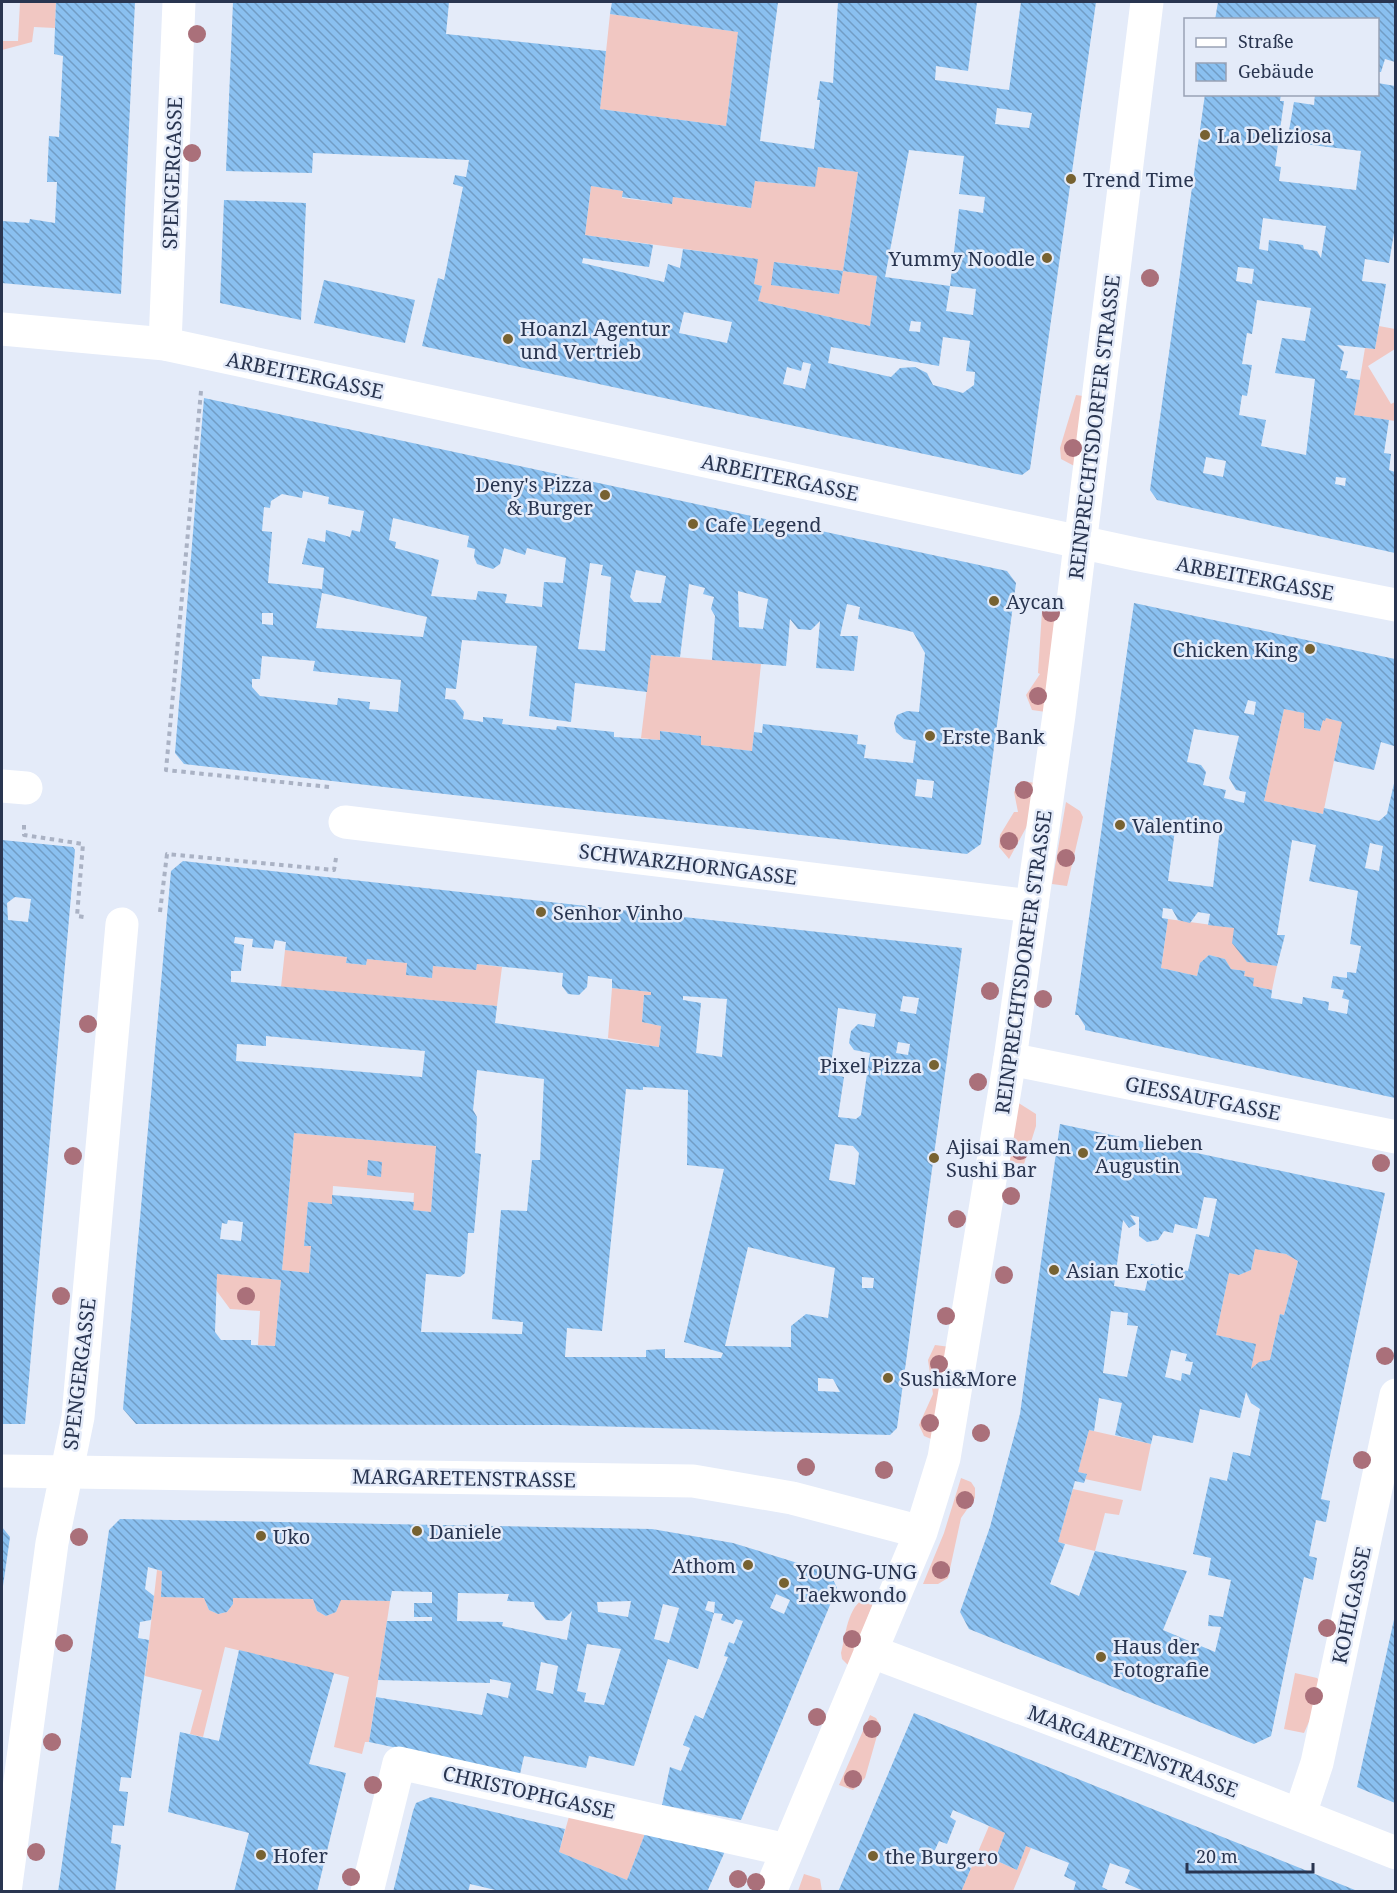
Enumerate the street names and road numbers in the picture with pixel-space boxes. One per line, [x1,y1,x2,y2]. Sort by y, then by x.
street label: SPENGERGASSE [156,96,188,250]
street label: REINPRECHTSDORFER STRASSE [1062,273,1126,581]
street label: ARBEITERGASSE [224,345,386,405]
street label: ARBEITERGASSE [699,447,861,507]
street label: ARBEITERGASSE [1174,549,1336,607]
street label: REINPRECHTSDORFER STRASSE [988,808,1058,1116]
street label: SCHWARZHORNGASSE [578,837,798,891]
street label: GIESSAUFGASSE [1123,1070,1283,1126]
street label: SPENGERGASSE [56,1297,102,1451]
street label: MARGARETENSTRASSE [352,1463,576,1493]
street label: KOHLGASSE [1325,1544,1377,1666]
street label: MARGARETENSTRASSE [1024,1698,1242,1804]
street label: CHRISTOPHGASSE [440,1759,618,1825]

